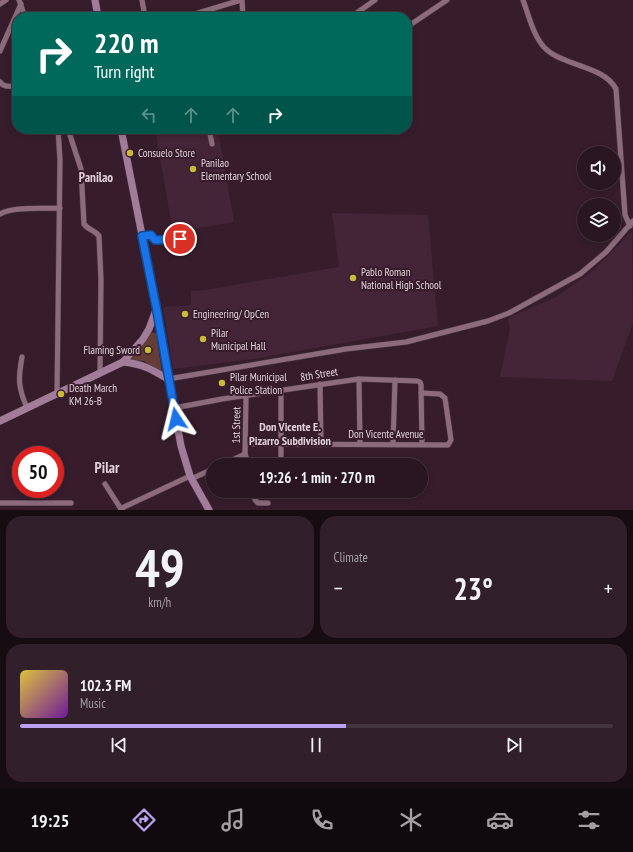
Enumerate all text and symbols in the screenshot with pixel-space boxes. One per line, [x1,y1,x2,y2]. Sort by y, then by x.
text: 220 m [94,24,158,61]
icon: right [28,28,80,80]
text: Turn right [94,60,154,83]
icon: left [138,104,160,126]
icon: ahead [180,104,202,126]
icon: ahead [222,104,244,126]
icon: right [264,104,286,126]
place label: Consuelo Store [138,146,195,160]
map controls [577,146,621,242]
button: sound [577,146,621,190]
marker: Consuelo Store [125,148,135,158]
place label: Panilao Elementary School [201,156,272,183]
marker: Panilao Elementary School [188,164,198,174]
district label: Panilao [79,169,113,186]
button: layers [577,198,621,242]
pin [163,222,197,256]
icon: arrive [169,228,191,250]
place label: Pablo Roman National High School [361,265,442,292]
marker: Pablo Roman National High School [348,273,358,283]
place label: Engineering/ OpCen [193,307,269,321]
marker: Engineering/ OpCen [180,309,190,319]
place label: Pilar Municipal Hall [211,326,266,353]
marker: Pilar Municipal Hall [198,334,208,344]
place label: Flaming Sword [83,343,140,357]
marker: Flaming Sword [143,345,153,355]
street label: 8th Street [299,364,339,384]
place label: Pilar Municipal Police Station [230,370,287,397]
marker: Pilar Municipal Police Station [217,378,227,388]
place label: Death March KM 26-B [69,381,117,408]
marker: Death March KM 26-B [56,389,66,399]
position arrow [155,398,197,440]
street label: 1st Street [229,406,243,444]
district label: Don Vicente E. Pizarro Subdivision [249,419,331,448]
street label: Don Vicente Avenue [348,427,424,441]
speed limit sign: 50 [12,446,64,498]
district label: Pilar [95,458,120,477]
text: 19:26 · 1 min · 270 m [259,468,375,487]
text: 49 [135,534,185,601]
text: Climate [334,549,368,566]
text: 23° [453,569,493,608]
text: − [334,574,343,602]
text: + [604,574,613,602]
text: km/h [148,594,171,611]
text: 102.3 FM [80,676,131,695]
text: Music [80,695,106,712]
icon: previous [108,734,130,756]
icon: pause [305,734,327,756]
icon: next [503,734,525,756]
icon: directions [130,806,158,834]
icon: music [219,806,247,834]
icon: phone [308,806,336,834]
icon: climate [397,806,425,834]
icon: car [486,806,514,834]
icon: filters [575,806,603,834]
text: 19:25 [30,809,69,832]

